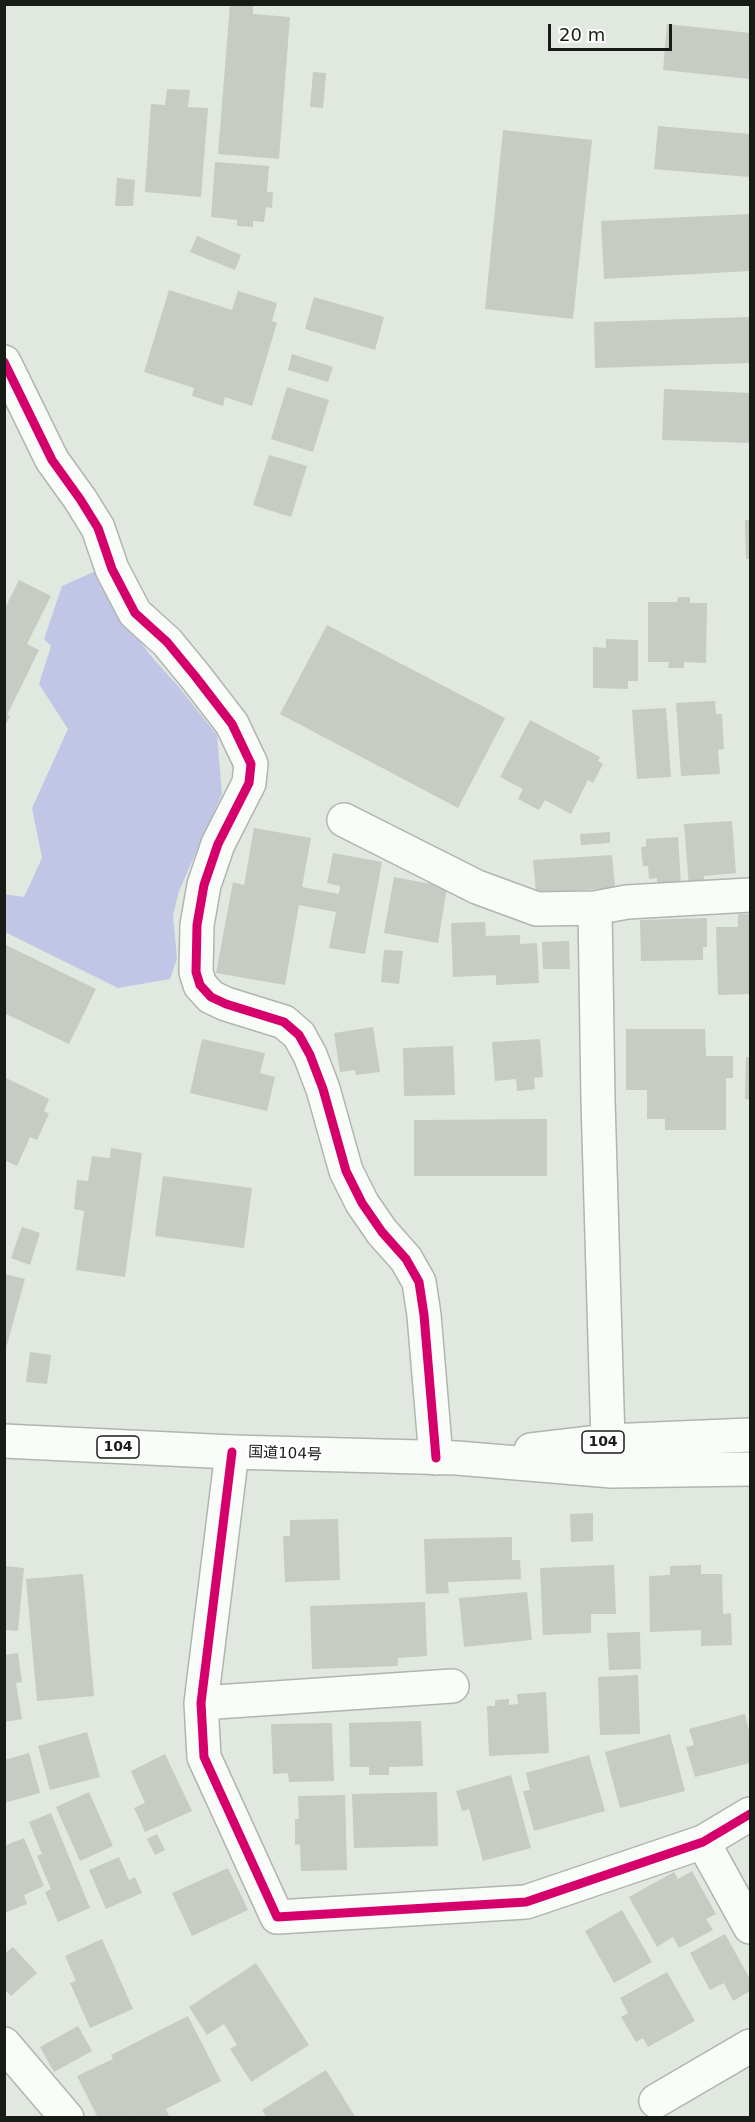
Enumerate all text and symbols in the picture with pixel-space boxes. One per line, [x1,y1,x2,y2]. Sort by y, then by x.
scale bar [551,12,676,50]
text: 20 m [559,24,605,45]
road number: 104 [582,1431,624,1453]
road number: 104 [97,1436,139,1458]
street label: 国道104号 [248,1444,322,1464]

